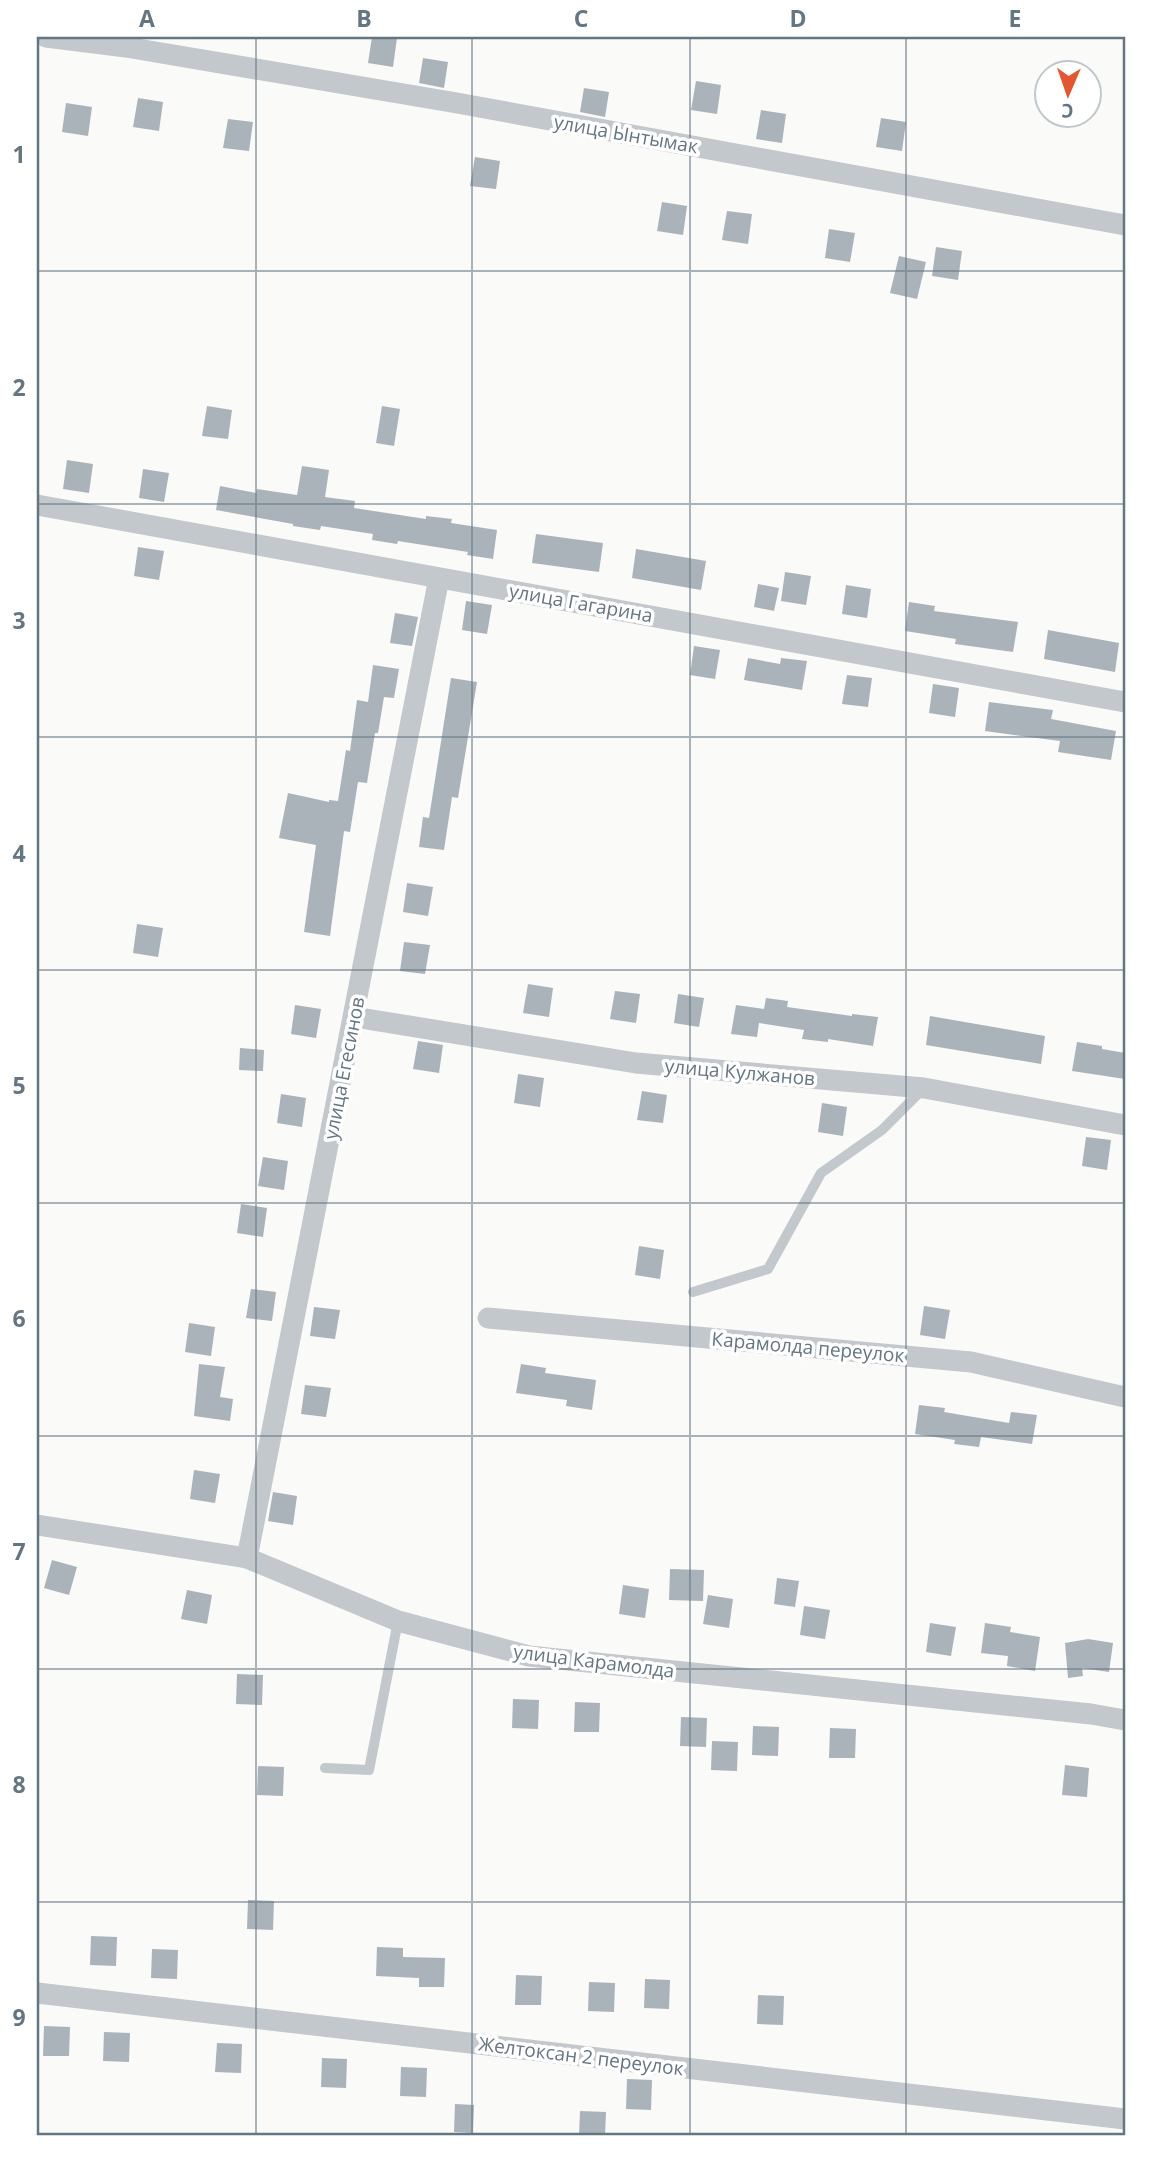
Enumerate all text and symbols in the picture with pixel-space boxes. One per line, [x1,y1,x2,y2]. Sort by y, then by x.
text: A [139,2,155,34]
text: B [356,2,372,34]
text: C [574,2,588,34]
text: D [789,2,807,34]
text: E [1009,2,1021,34]
north arrow [1032,60,1102,130]
text: С [1061,98,1074,124]
street label: улица Ынтымак [552,109,700,159]
text: 1 [12,138,26,170]
text: 2 [12,371,26,403]
street label: улица Гагарина [507,578,655,628]
text: 3 [12,604,26,636]
text: 4 [12,837,26,869]
street label: улица Егесинов [317,994,371,1142]
street label: улица Кулжанов [664,1052,816,1092]
text: 5 [12,1069,26,1101]
text: 6 [12,1302,26,1334]
street label: Карамолда переулок [711,1326,906,1368]
text: 7 [12,1535,26,1567]
street label: улица Карамолда [512,1638,676,1684]
text: 8 [12,1768,26,1800]
text: 9 [12,2001,26,2033]
street label: Желтоксан 2 переулок [477,2031,685,2082]

